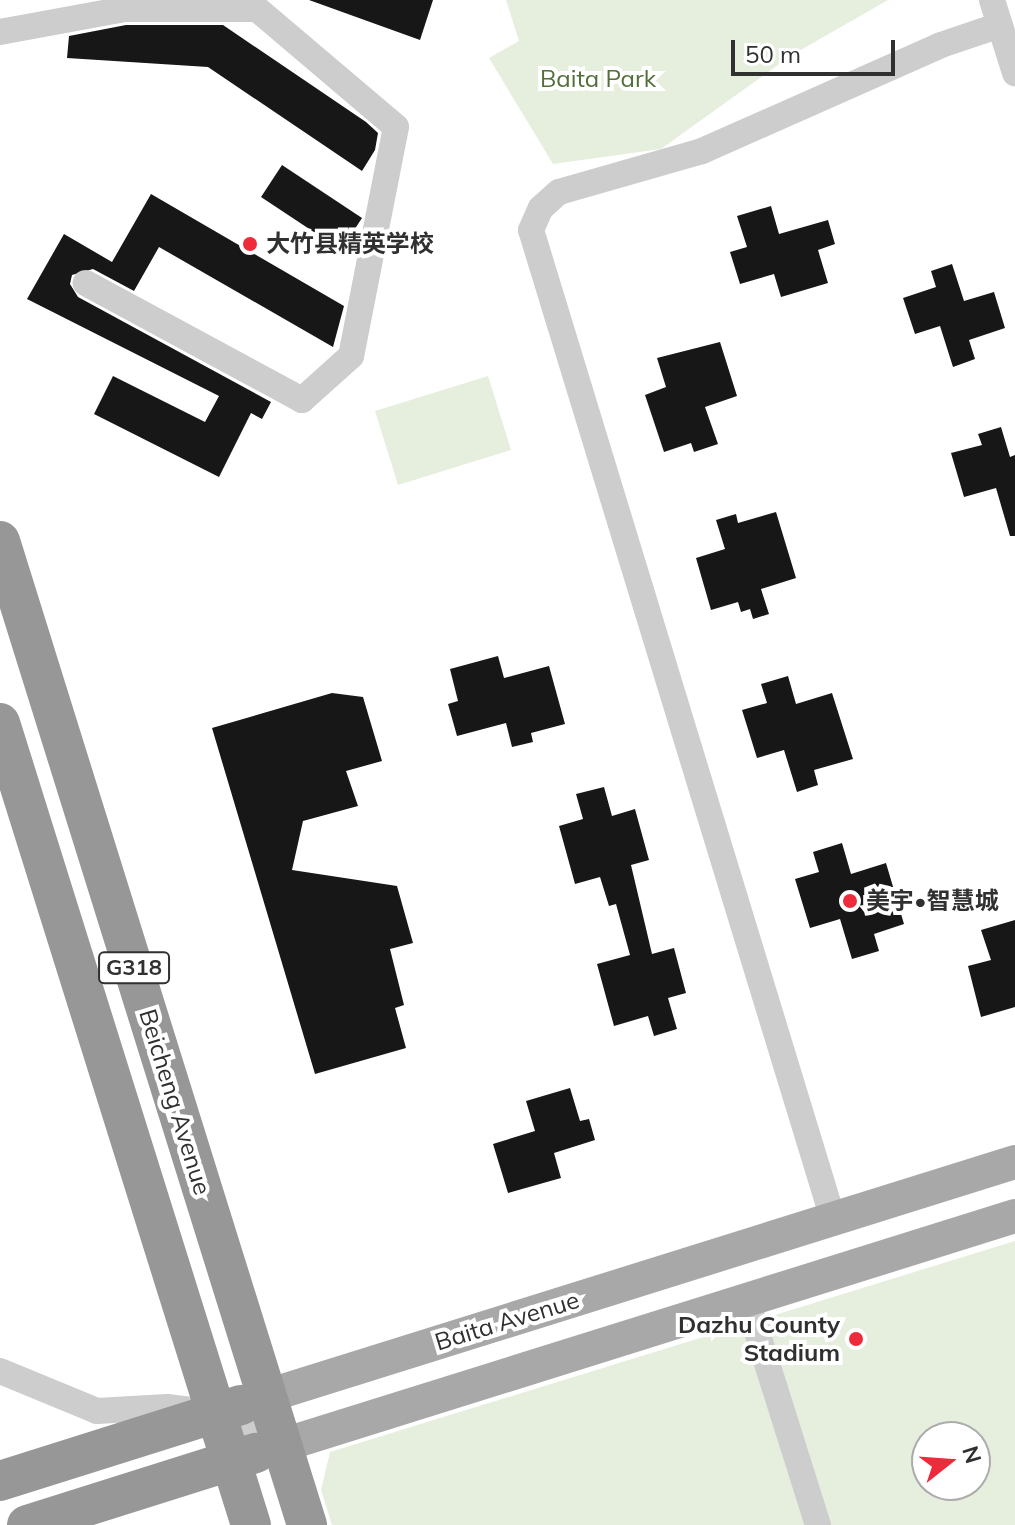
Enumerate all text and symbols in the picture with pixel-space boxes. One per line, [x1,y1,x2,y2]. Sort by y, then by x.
scale bar [735,24,899,74]
text: 50 m [745,39,801,69]
park label: Baita Park [540,65,656,93]
place label: 大竹县精英学校 [266,230,434,258]
marker: 大竹县精英学校 [241,235,259,253]
place label: 美宇•智慧城 [866,887,999,915]
marker: 美宇•智慧城 [841,892,859,910]
road number: G318 [98,950,170,986]
street label: Beicheng Avenue [133,1006,217,1198]
street label: Baita Avenue [432,1285,582,1357]
place label: Dazhu County Stadium [678,1311,840,1367]
marker: Dazhu County Stadium [847,1330,865,1348]
north arrow [911,1421,991,1501]
text: N [956,1443,988,1467]

